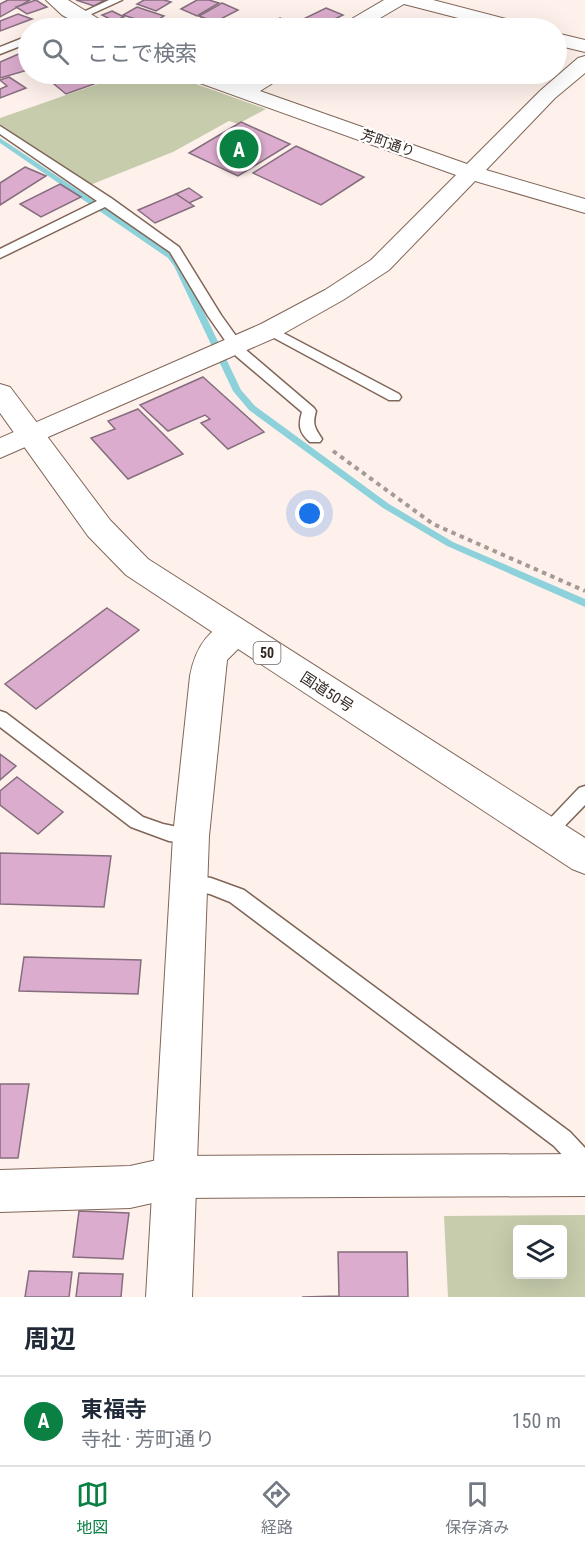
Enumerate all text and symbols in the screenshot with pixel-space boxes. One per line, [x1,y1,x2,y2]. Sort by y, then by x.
search box [18,18,567,84]
icon: search [39,35,72,68]
text: ここで検索 [87,41,197,66]
pin: A [220,126,258,172]
street label: 芳町通り [359,126,417,160]
your location [295,499,324,528]
road number: 50 [254,642,280,664]
street label: 国道50号 [297,668,357,716]
map controls [513,1225,567,1279]
button: layers [513,1225,567,1279]
text: 周辺 [24,1324,76,1354]
text: 東福寺 [81,1397,147,1422]
text: A [38,1409,49,1433]
text: 150 m [512,1409,561,1433]
text: 寺社 · 芳町通り [81,1427,215,1451]
tab: 地図 [76,1478,109,1538]
tab: 経路 [260,1478,293,1538]
tab: 保存済み [445,1478,509,1538]

